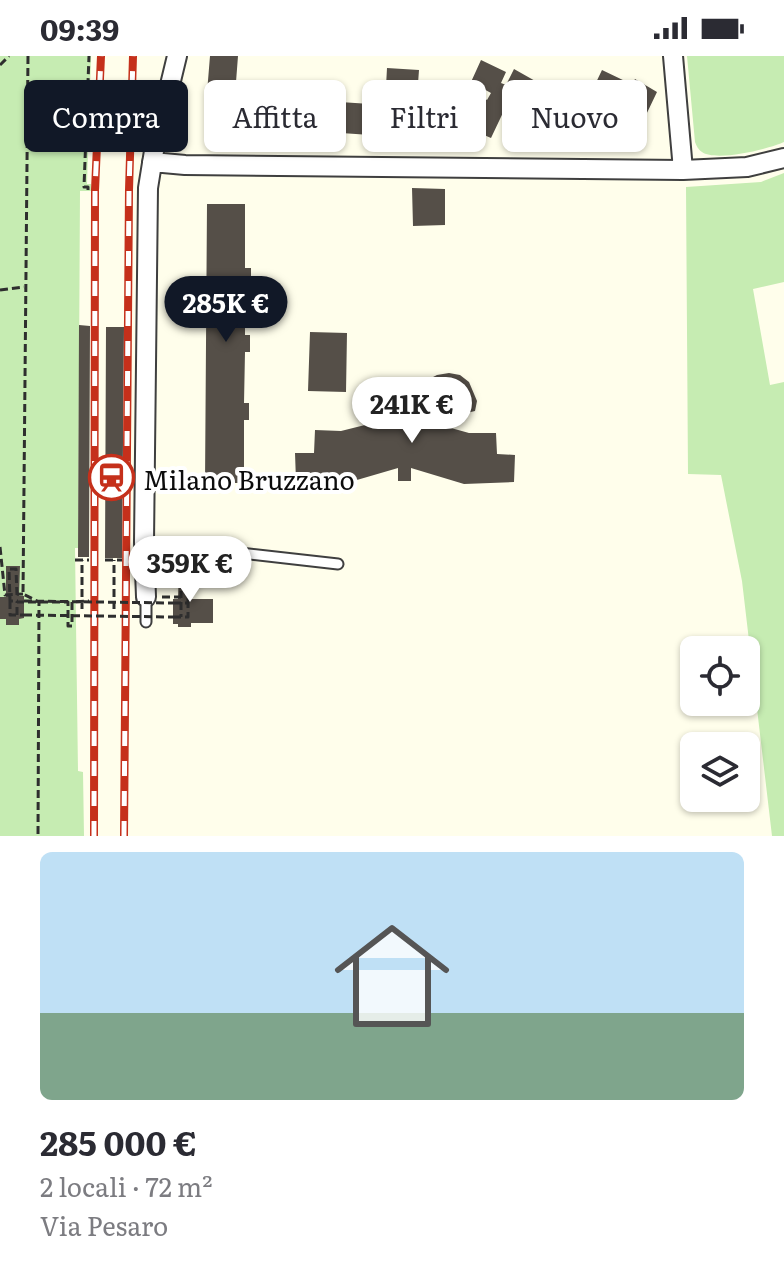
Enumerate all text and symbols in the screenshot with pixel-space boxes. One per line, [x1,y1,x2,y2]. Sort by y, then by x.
text: 09:39 [40,6,119,50]
chip: Compra [24,80,188,152]
chip: Affitta [204,80,346,152]
chip: Filtri [362,80,486,152]
chip: Nuovo [502,80,647,152]
pin: 285K € [161,276,291,344]
text: 285K € [182,282,270,321]
pin: 241K € [347,377,477,445]
text: 241K € [370,383,454,422]
station icon: Milano Bruzzano [88,454,136,502]
place label: Milano Bruzzano [143,459,355,498]
pin: 359K € [125,536,255,604]
text: 359K € [147,542,233,581]
map controls [680,636,760,812]
button: locate [680,636,760,716]
button: layers [680,732,760,812]
icon: home [320,904,464,1048]
text: 285 000 € [40,1116,197,1166]
text: 2 locali · 72 m² [40,1166,213,1205]
text: Via Pesaro [40,1205,168,1244]

